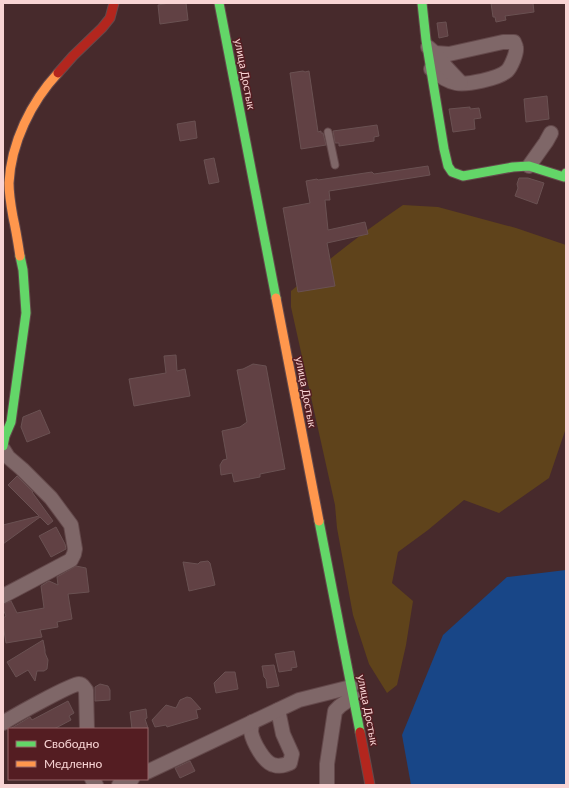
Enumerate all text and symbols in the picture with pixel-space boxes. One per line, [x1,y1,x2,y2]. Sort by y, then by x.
street label: улица Достык [232,37,259,111]
street label: улица Достык [293,355,320,429]
street label: улица Достык [355,673,382,747]
legend [8,728,148,780]
text: Свободно [44,736,100,751]
text: Медленно [44,756,103,771]

